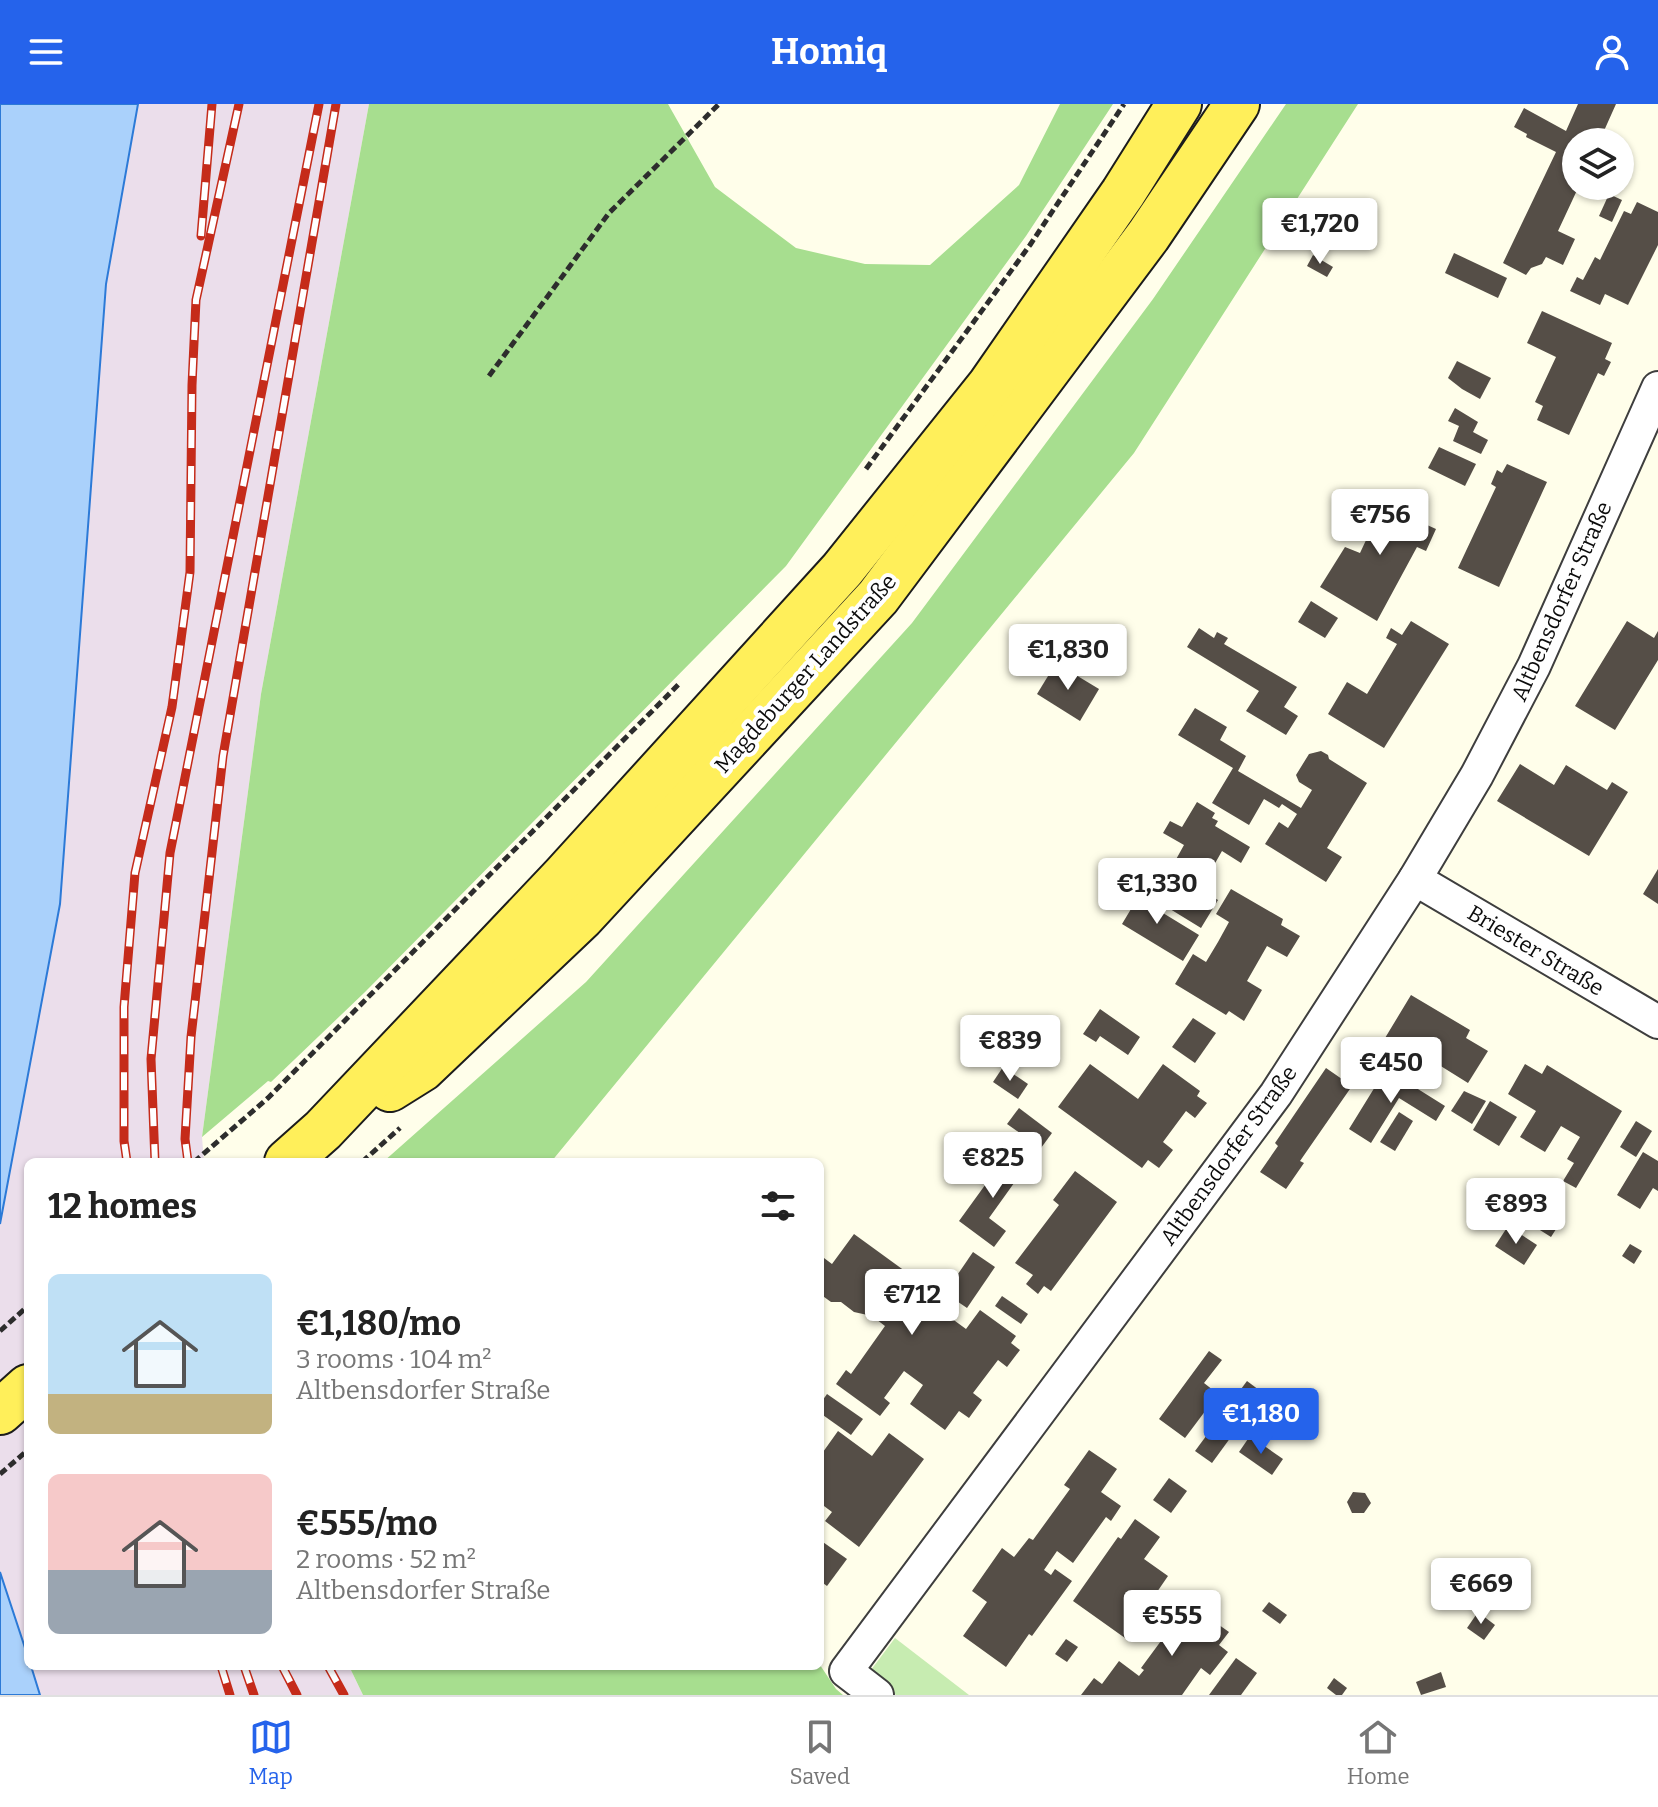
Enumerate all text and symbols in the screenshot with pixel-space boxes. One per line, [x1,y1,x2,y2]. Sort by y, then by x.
icon: menu [24,30,68,74]
text: Homiq [771,30,887,74]
icon: person [1590,30,1634,74]
map controls [1562,128,1634,200]
button: layers [1562,128,1634,200]
pin: €1,720 [1255,198,1385,266]
text: €1,720 [1280,208,1360,239]
pin: €756 [1333,489,1427,557]
street label: Altbensdorfer Straße [1505,497,1618,705]
text: €756 [1349,499,1411,530]
street label: Magdeburger Landstraße [709,568,902,779]
pin: €1,830 [1003,624,1133,692]
text: €1,830 [1027,634,1109,665]
pin: €1,330 [1092,858,1222,926]
text: €1,330 [1116,868,1198,899]
street label: Briester Straße [1463,899,1609,1002]
pin: €839 [963,1015,1057,1083]
text: €839 [978,1025,1042,1056]
pin: €450 [1344,1037,1438,1105]
text: €450 [1359,1047,1423,1078]
street label: Altbensdorfer Straße [1154,1060,1303,1250]
pin: €825 [946,1132,1040,1200]
text: €825 [962,1142,1024,1173]
pin: €893 [1469,1178,1563,1246]
icon: filters [756,1184,800,1228]
text: 12 homes [48,1186,197,1227]
text: €893 [1484,1188,1548,1219]
pin: €712 [865,1269,959,1337]
text: €712 [883,1279,941,1310]
text: €1,180/mo [296,1303,461,1344]
icon: home [112,1306,208,1402]
text: 3 rooms · 104 m² [296,1344,492,1375]
text: Altbensdorfer Straße [296,1375,551,1406]
pin: €1,180 [1196,1388,1326,1456]
text: €1,180 [1222,1398,1300,1429]
text: €555/mo [296,1503,438,1544]
icon: home [112,1506,208,1602]
text: 2 rooms · 52 m² [296,1544,476,1575]
pin: €669 [1434,1558,1528,1626]
text: €669 [1449,1568,1513,1599]
text: Altbensdorfer Straße [296,1575,551,1606]
pin: €555 [1125,1590,1219,1658]
text: €555 [1142,1600,1202,1631]
tab: Map [248,1715,293,1790]
tab: Saved [790,1715,850,1790]
tab: Home [1347,1715,1410,1790]

